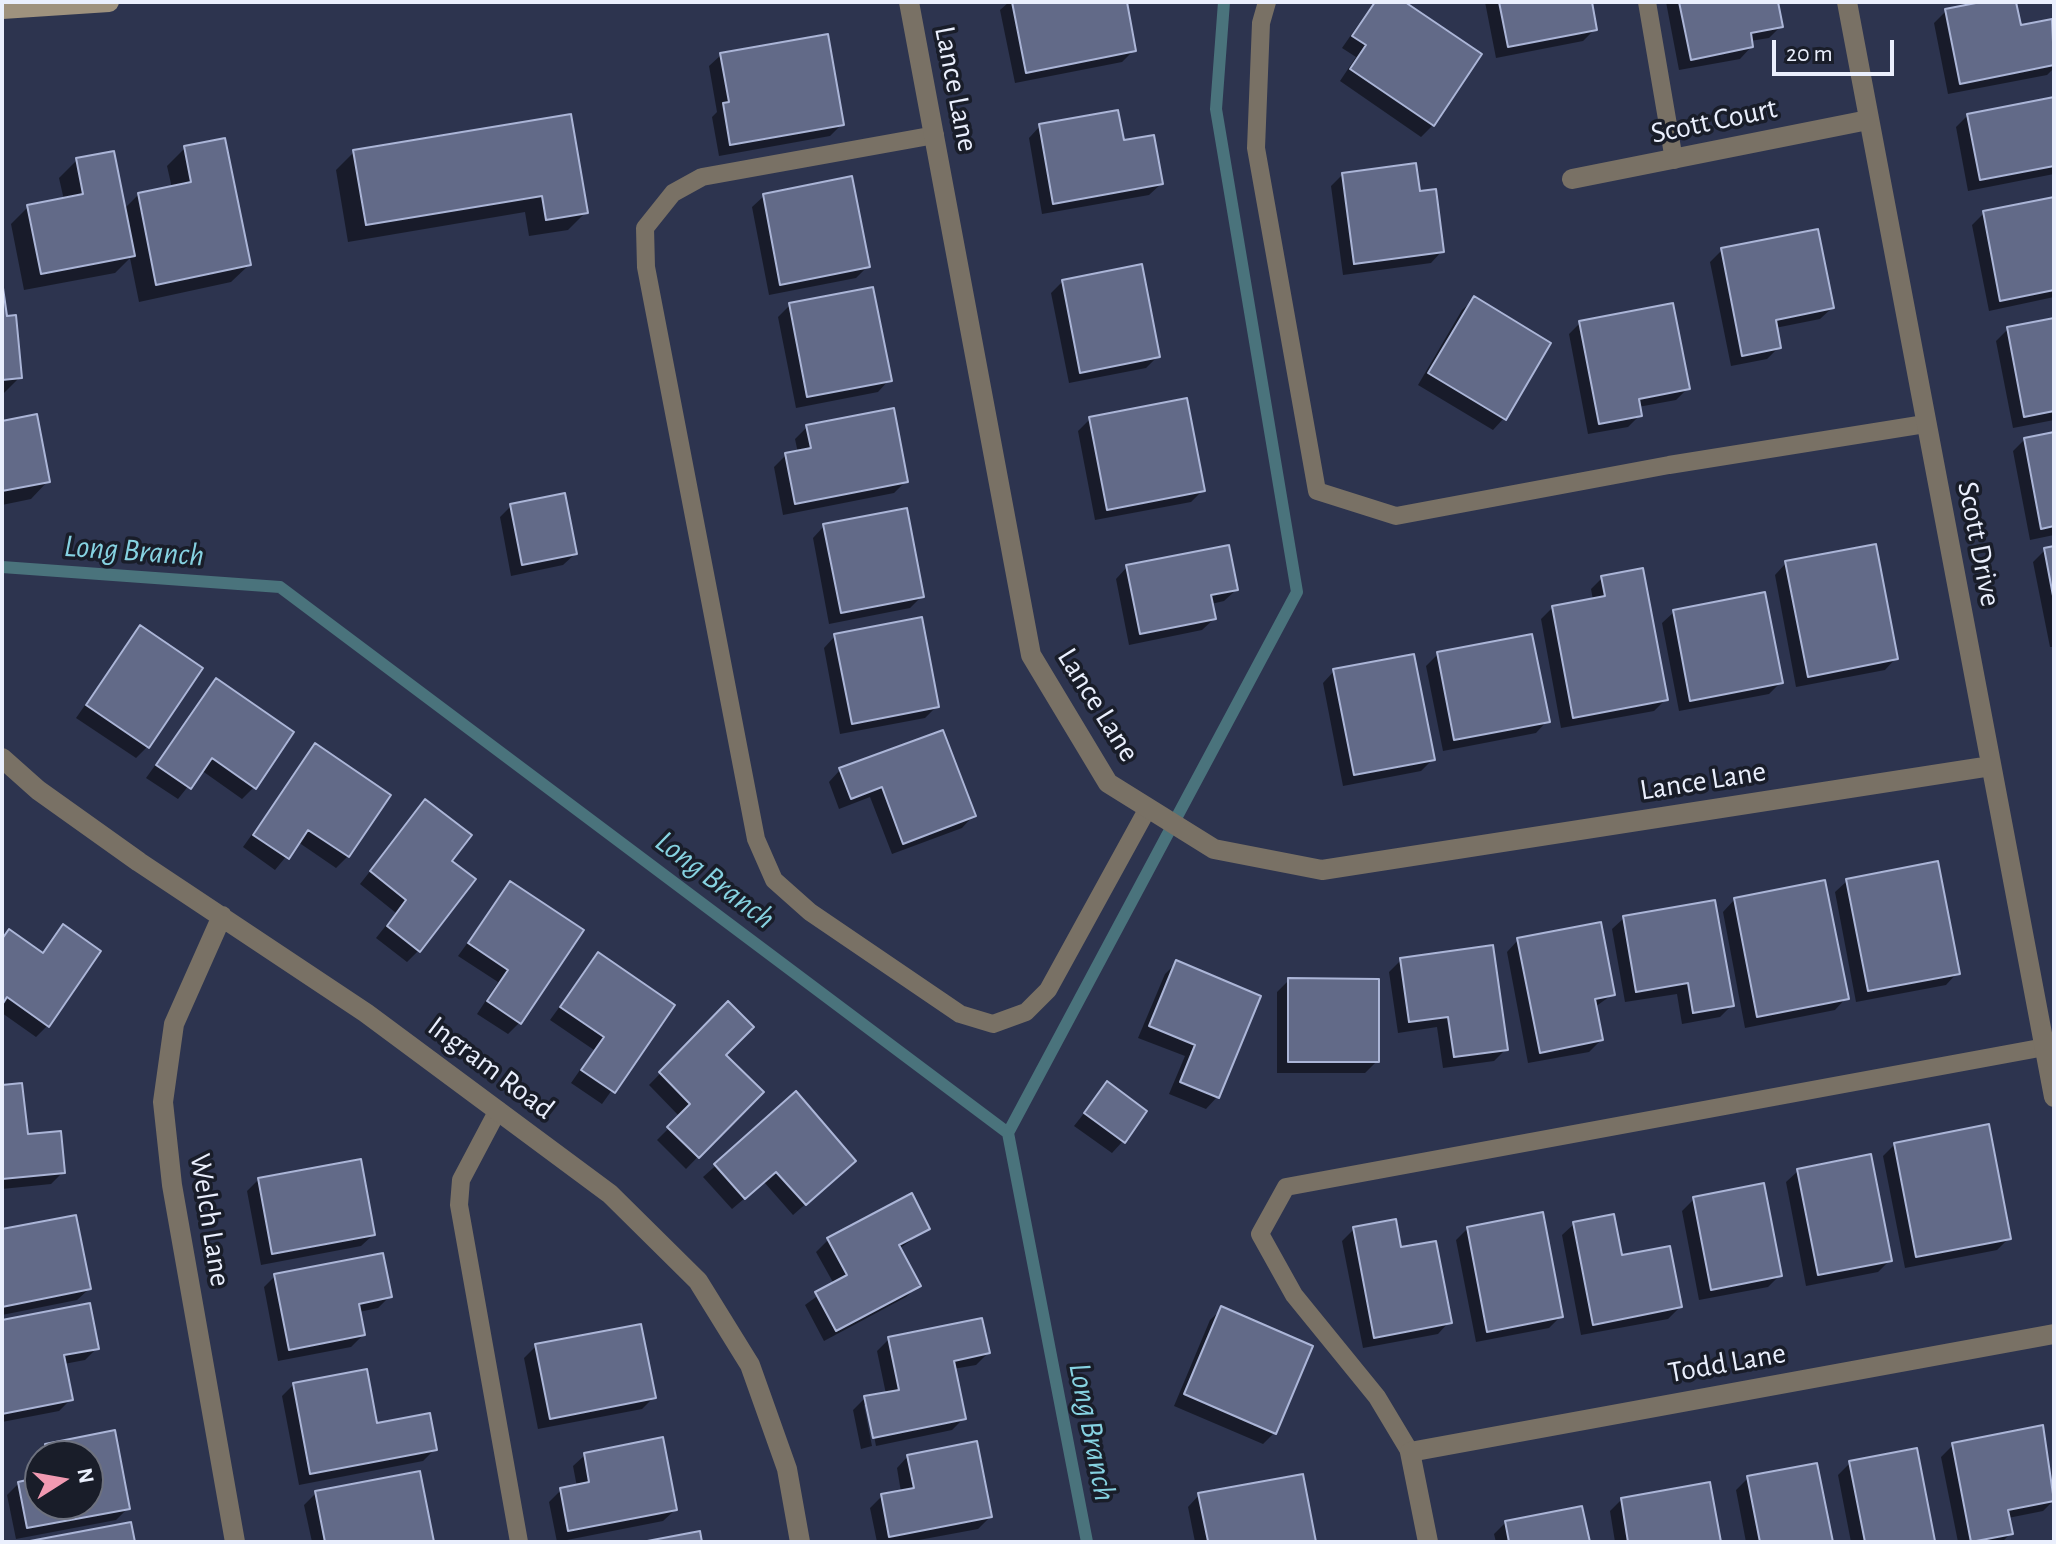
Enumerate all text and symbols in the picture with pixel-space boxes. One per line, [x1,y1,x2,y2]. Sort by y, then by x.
street label: Lance Lane [926,23,986,155]
scale bar [1776,24,1898,74]
text: 20 m [1786,42,1833,66]
street label: Scott Court [1648,90,1780,152]
street label: Scott Drive [1949,479,2009,609]
water label: Long Branch [63,527,205,575]
street label: Lance Lane [1049,642,1147,768]
street label: Lance Lane [1637,753,1769,809]
water label: Long Branch [647,822,783,938]
street label: Ingram Road [421,1009,561,1127]
street label: Welch Lane [182,1151,238,1289]
street label: Todd Lane [1665,1335,1789,1391]
water label: Long Branch [1060,1359,1124,1505]
north arrow [24,1440,104,1520]
text: N [73,1466,98,1485]

